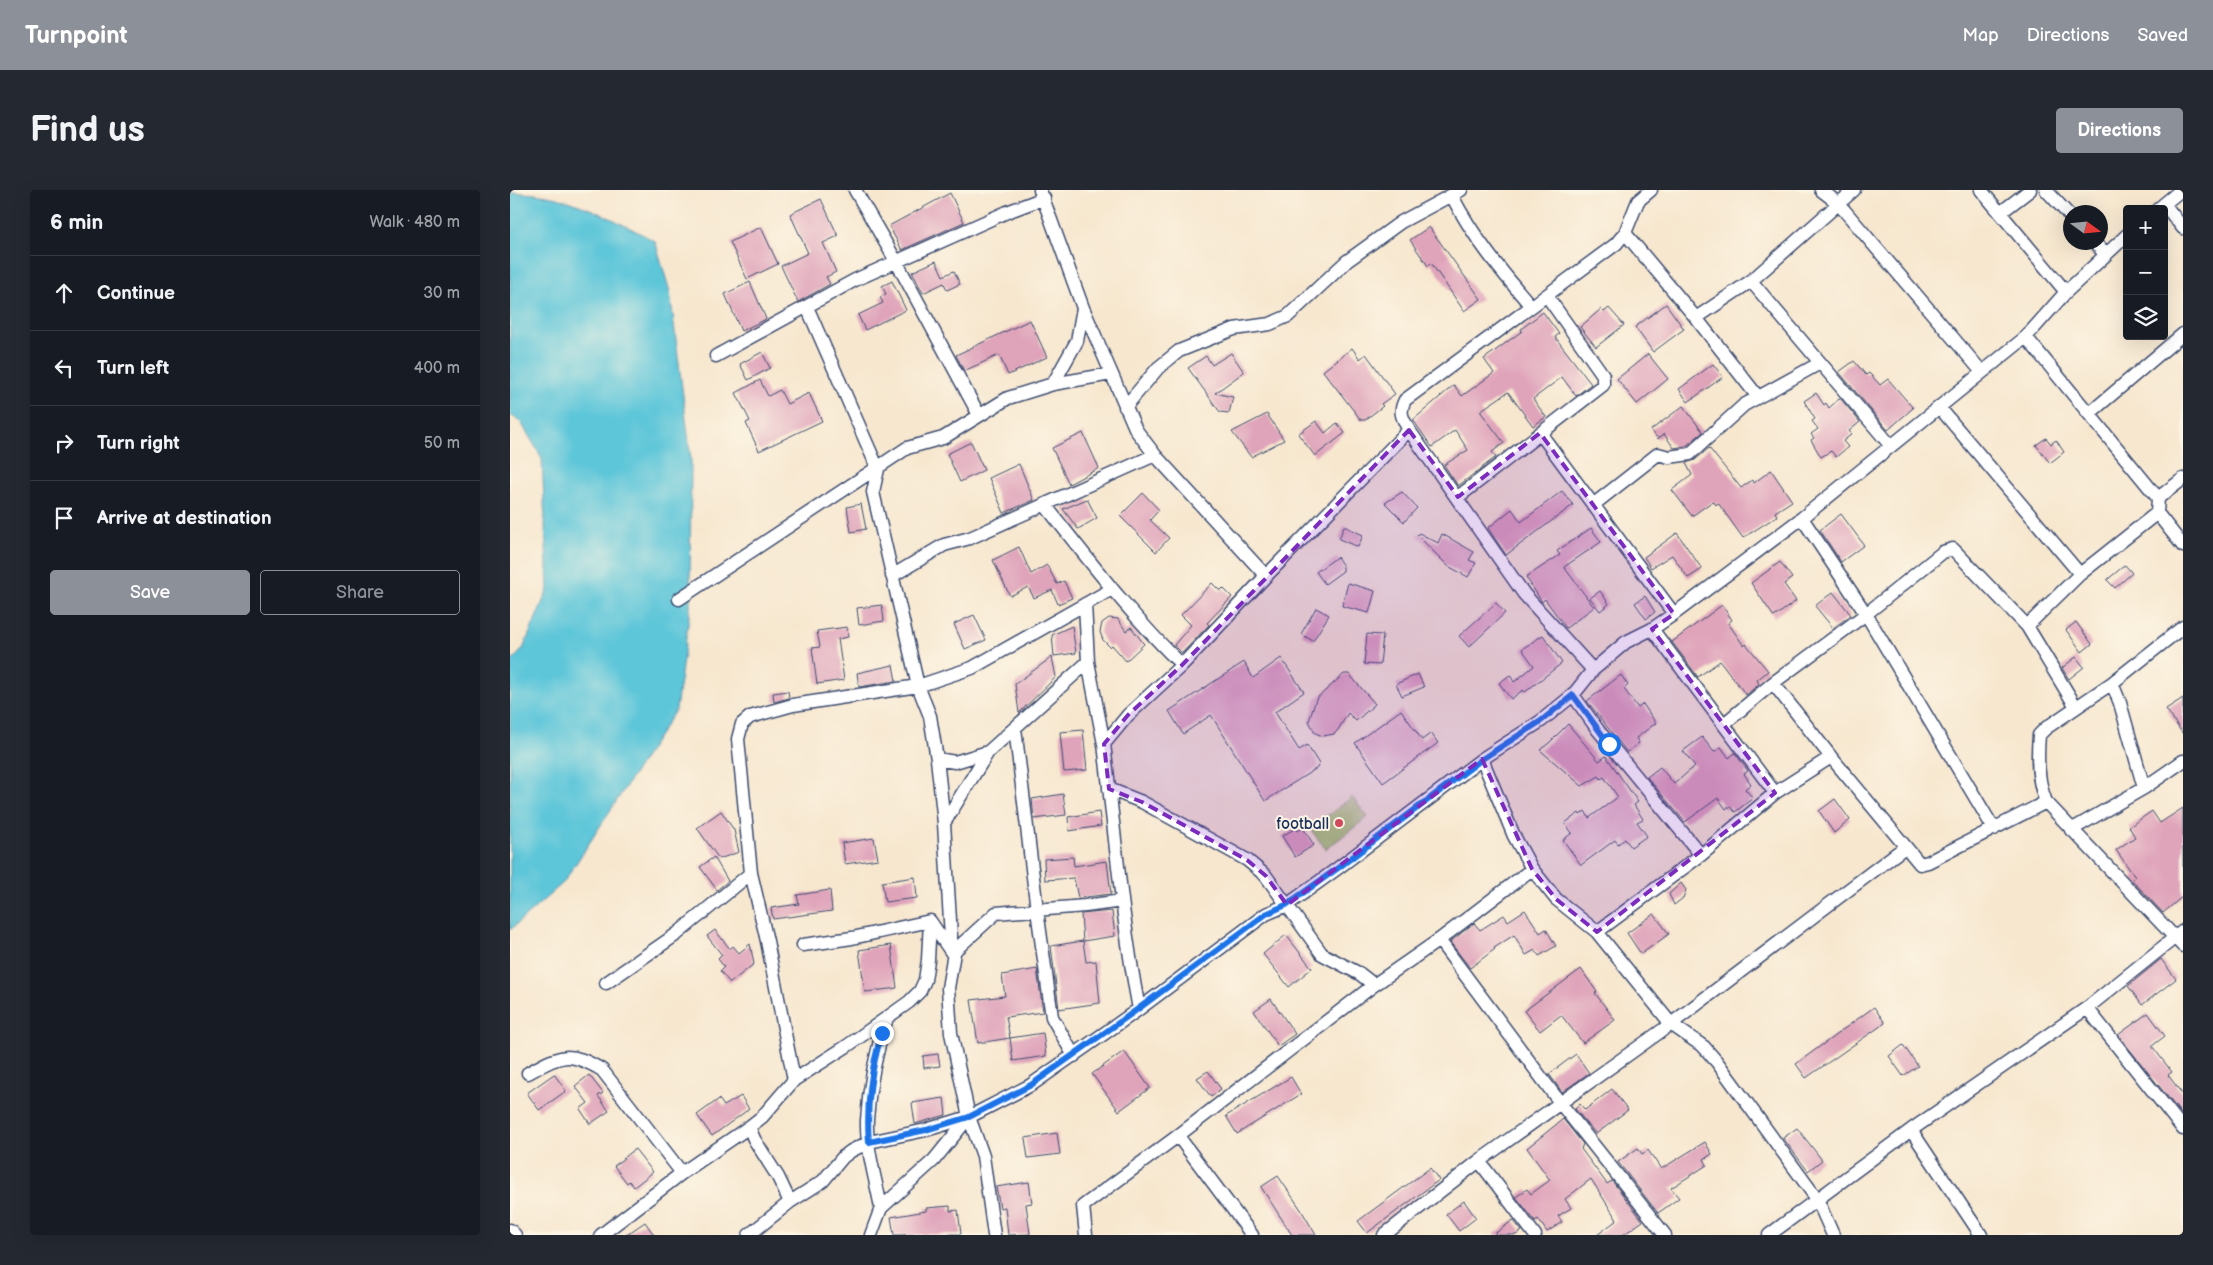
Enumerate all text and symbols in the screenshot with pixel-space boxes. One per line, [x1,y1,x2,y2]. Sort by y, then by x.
text: Turnpoint [25,21,128,50]
text: Map [1963,25,1999,46]
text: Directions [2027,25,2109,46]
text: Saved [2137,25,2188,46]
button: Directions [2056,108,2183,153]
text: Find us [30,109,145,152]
north arrow [2063,205,2108,250]
map controls [2123,205,2168,340]
button: + [2123,205,2168,250]
text: 6 min [50,210,103,235]
text: Walk · 480 m [369,213,460,232]
button: − [2123,250,2168,295]
icon: ahead [50,279,78,307]
text: Continue [97,282,175,305]
text: 30 m [423,284,460,303]
button: layers [2123,295,2168,340]
icon: left [50,354,78,382]
text: Turn left [97,357,169,380]
text: 400 m [414,359,460,378]
icon: right [50,429,78,457]
text: Turn right [97,432,180,455]
text: 50 m [424,434,460,453]
icon: arrive [50,504,78,532]
text: Arrive at destination [97,507,272,530]
button: Save [50,570,250,615]
button: Share [260,570,460,615]
route start [1598,733,1621,756]
place label: football [1277,815,1329,834]
marker: football [1333,817,1345,829]
route end [871,1022,894,1045]

